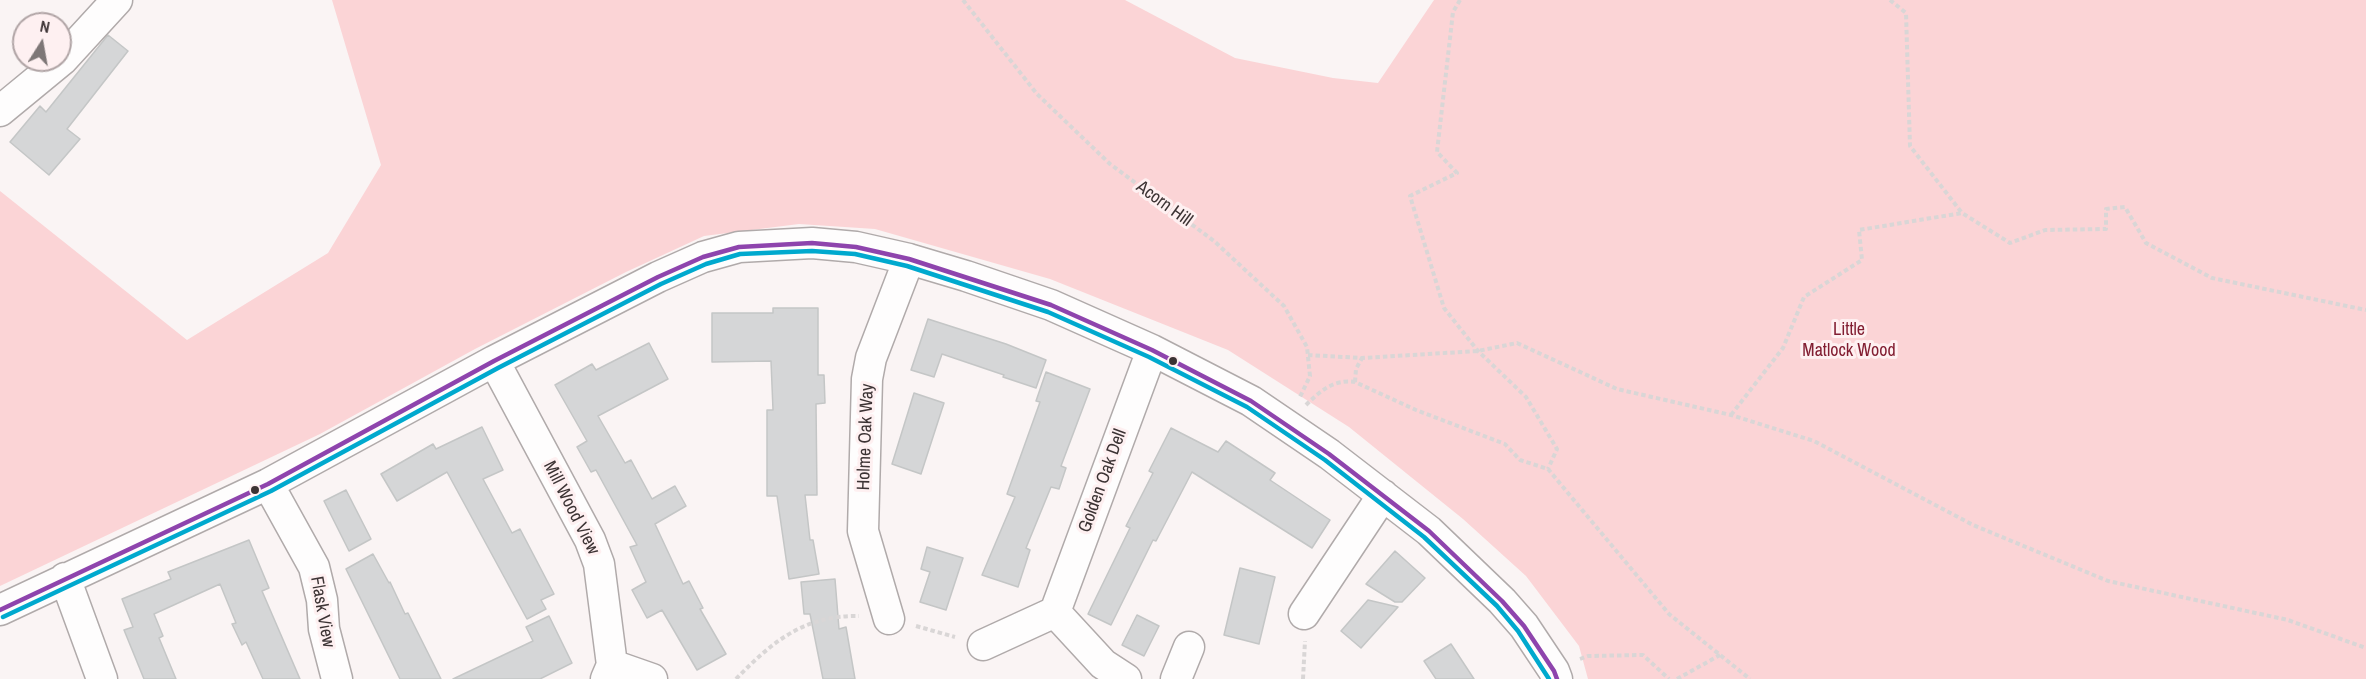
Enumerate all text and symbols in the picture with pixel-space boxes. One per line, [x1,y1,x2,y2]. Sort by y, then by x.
north arrow [12,12,72,72]
text: N [38,15,52,38]
street label: Acorn Hill [1132,176,1196,232]
park label: Little Matlock Wood [1802,319,1896,362]
unlabelled marker [1167,355,1179,367]
street label: Holme Oak Way [853,383,879,491]
street label: Golden Oak Dell [1074,426,1132,536]
street label: Mill Wood View [538,458,604,558]
unlabelled marker [249,484,261,496]
street label: Flask View [305,575,339,649]

